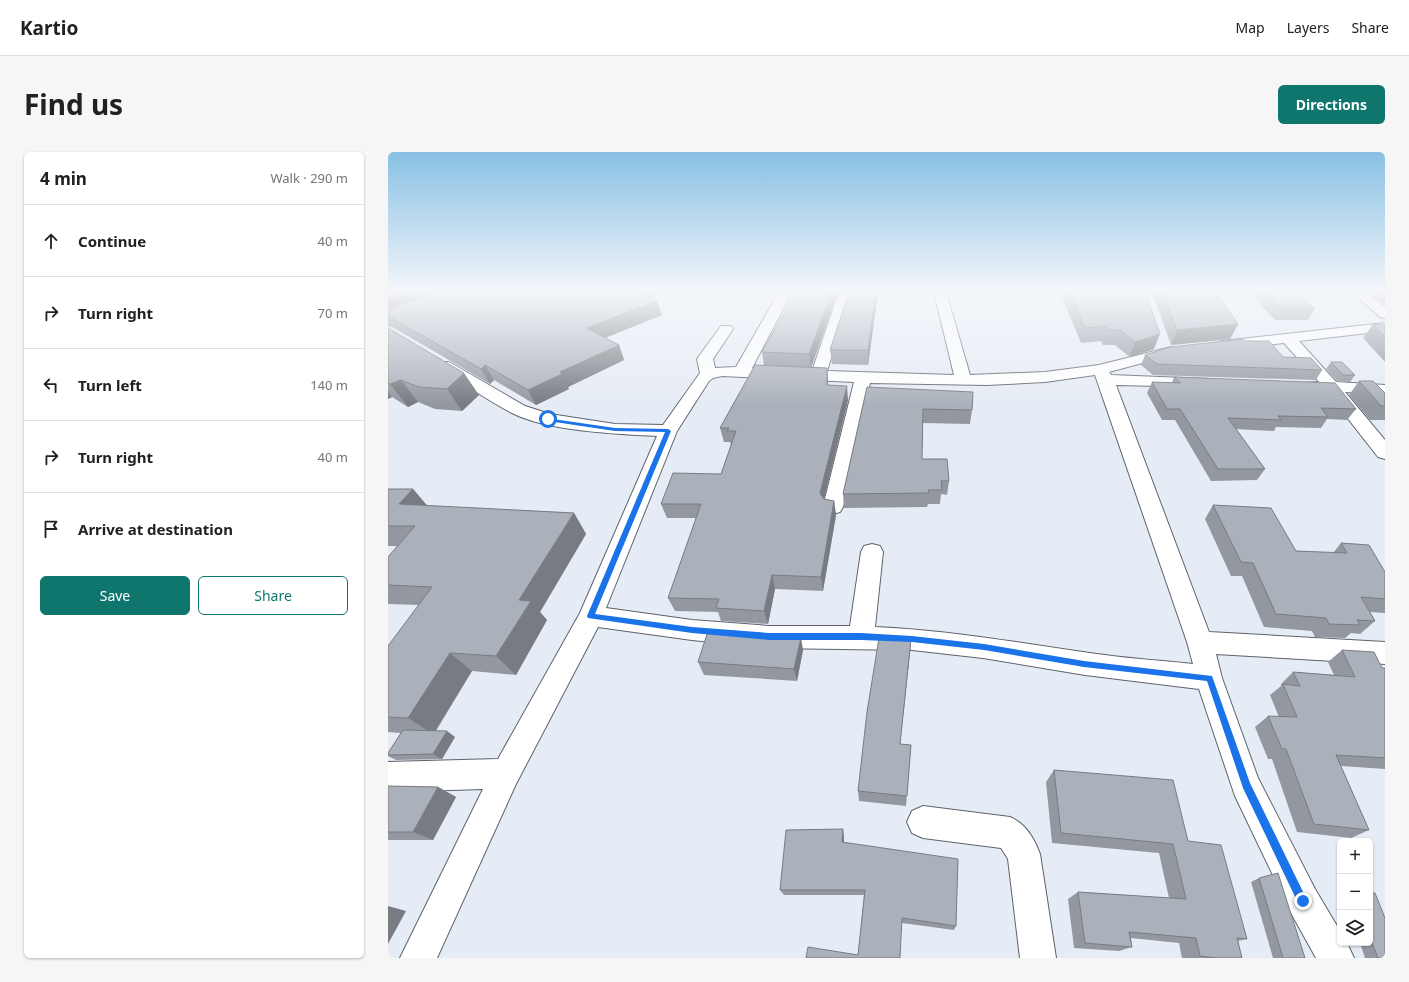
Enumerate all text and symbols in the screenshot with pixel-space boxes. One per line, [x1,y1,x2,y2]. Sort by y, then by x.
text: Kartio [20,15,78,41]
text: Map [1236,18,1265,37]
text: Layers [1287,18,1329,37]
text: Share [1351,18,1389,37]
text: Find us [24,85,123,123]
button: Directions [1278,85,1385,124]
text: 4 min [40,167,87,190]
text: Walk · 290 m [270,169,348,187]
icon: ahead [40,230,62,252]
text: Continue [78,231,146,251]
text: 40 m [318,232,348,250]
icon: right [40,302,62,324]
text: Turn right [78,303,153,323]
text: 70 m [318,304,348,322]
icon: left [40,374,62,396]
text: Turn left [78,375,142,395]
text: 140 m [310,376,348,394]
route start [539,410,557,428]
icon: right [40,446,62,468]
text: Turn right [78,447,153,467]
text: 40 m [318,448,348,466]
icon: arrive [40,518,62,540]
text: Arrive at destination [78,519,233,539]
button: Save [40,576,190,615]
button: Share [198,576,348,615]
map controls [1337,838,1373,946]
button: + [1337,838,1373,874]
button: − [1337,874,1373,910]
route end [1294,892,1312,910]
button: layers [1337,910,1373,946]

